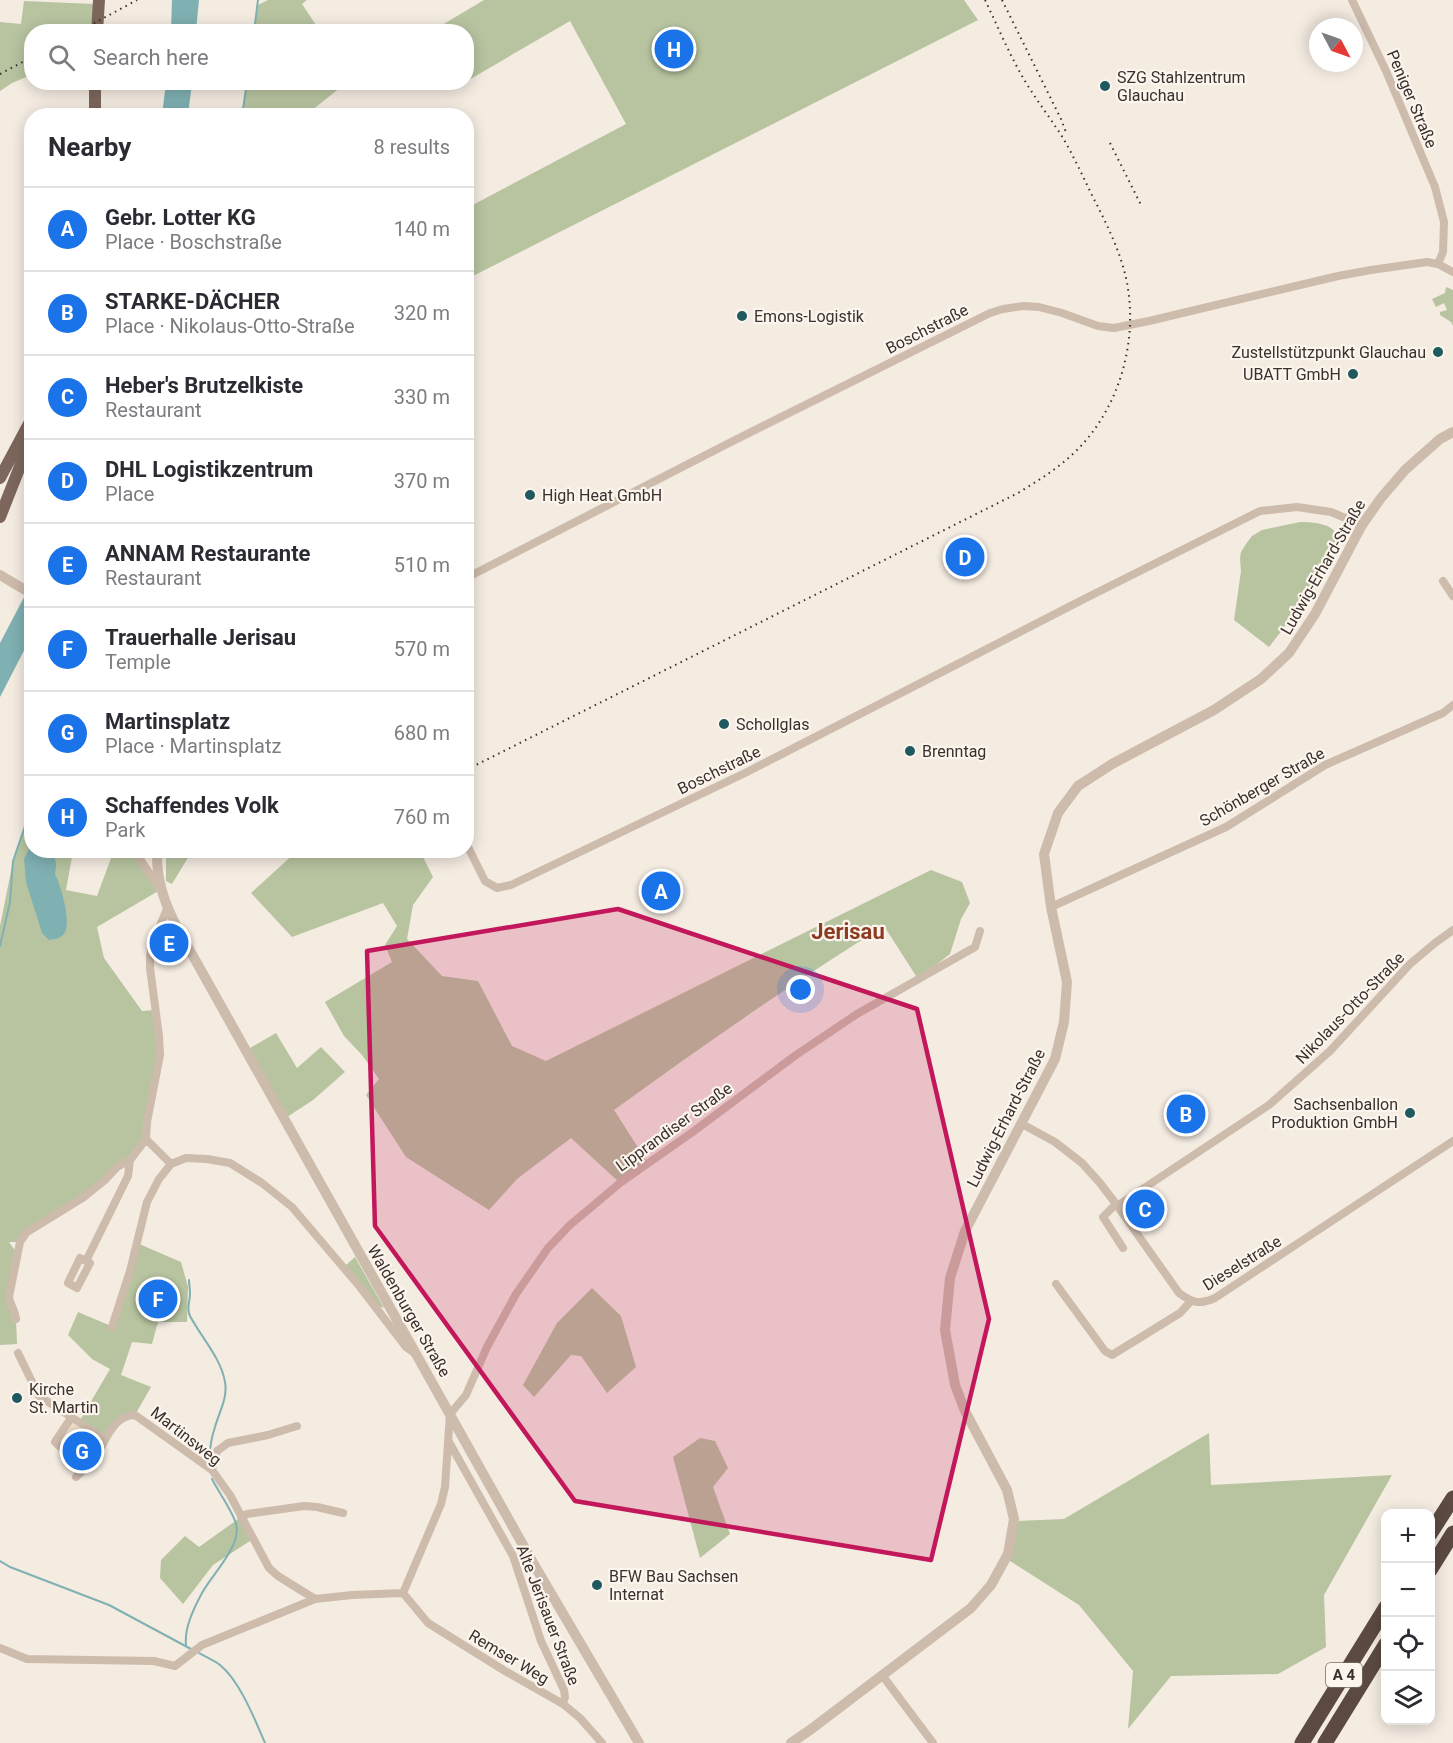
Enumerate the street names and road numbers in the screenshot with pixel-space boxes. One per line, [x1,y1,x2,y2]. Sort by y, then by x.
street label: Peniger Straße [1383,47,1441,151]
street label: Boschstraße [883,300,971,358]
street label: Ludwig-Erhard-Straße [1277,496,1369,638]
street label: Boschstraße [674,742,764,798]
street label: Schönberger Straße [1196,744,1328,830]
street label: Nikolaus-Otto-Straße [1292,948,1408,1068]
street label: Ludwig-Erhard-Straße [963,1046,1049,1190]
street label: Lipprandiser Straße [612,1079,736,1175]
street label: Dieselstraße [1199,1231,1285,1295]
street label: Waldenburger Straße [363,1242,455,1380]
street label: Martinsweg [147,1403,225,1469]
street label: Alte Jerisauer Straße [512,1542,584,1688]
street label: Remser Weg [466,1626,552,1688]
road number: A 4 [1326,1663,1362,1687]

